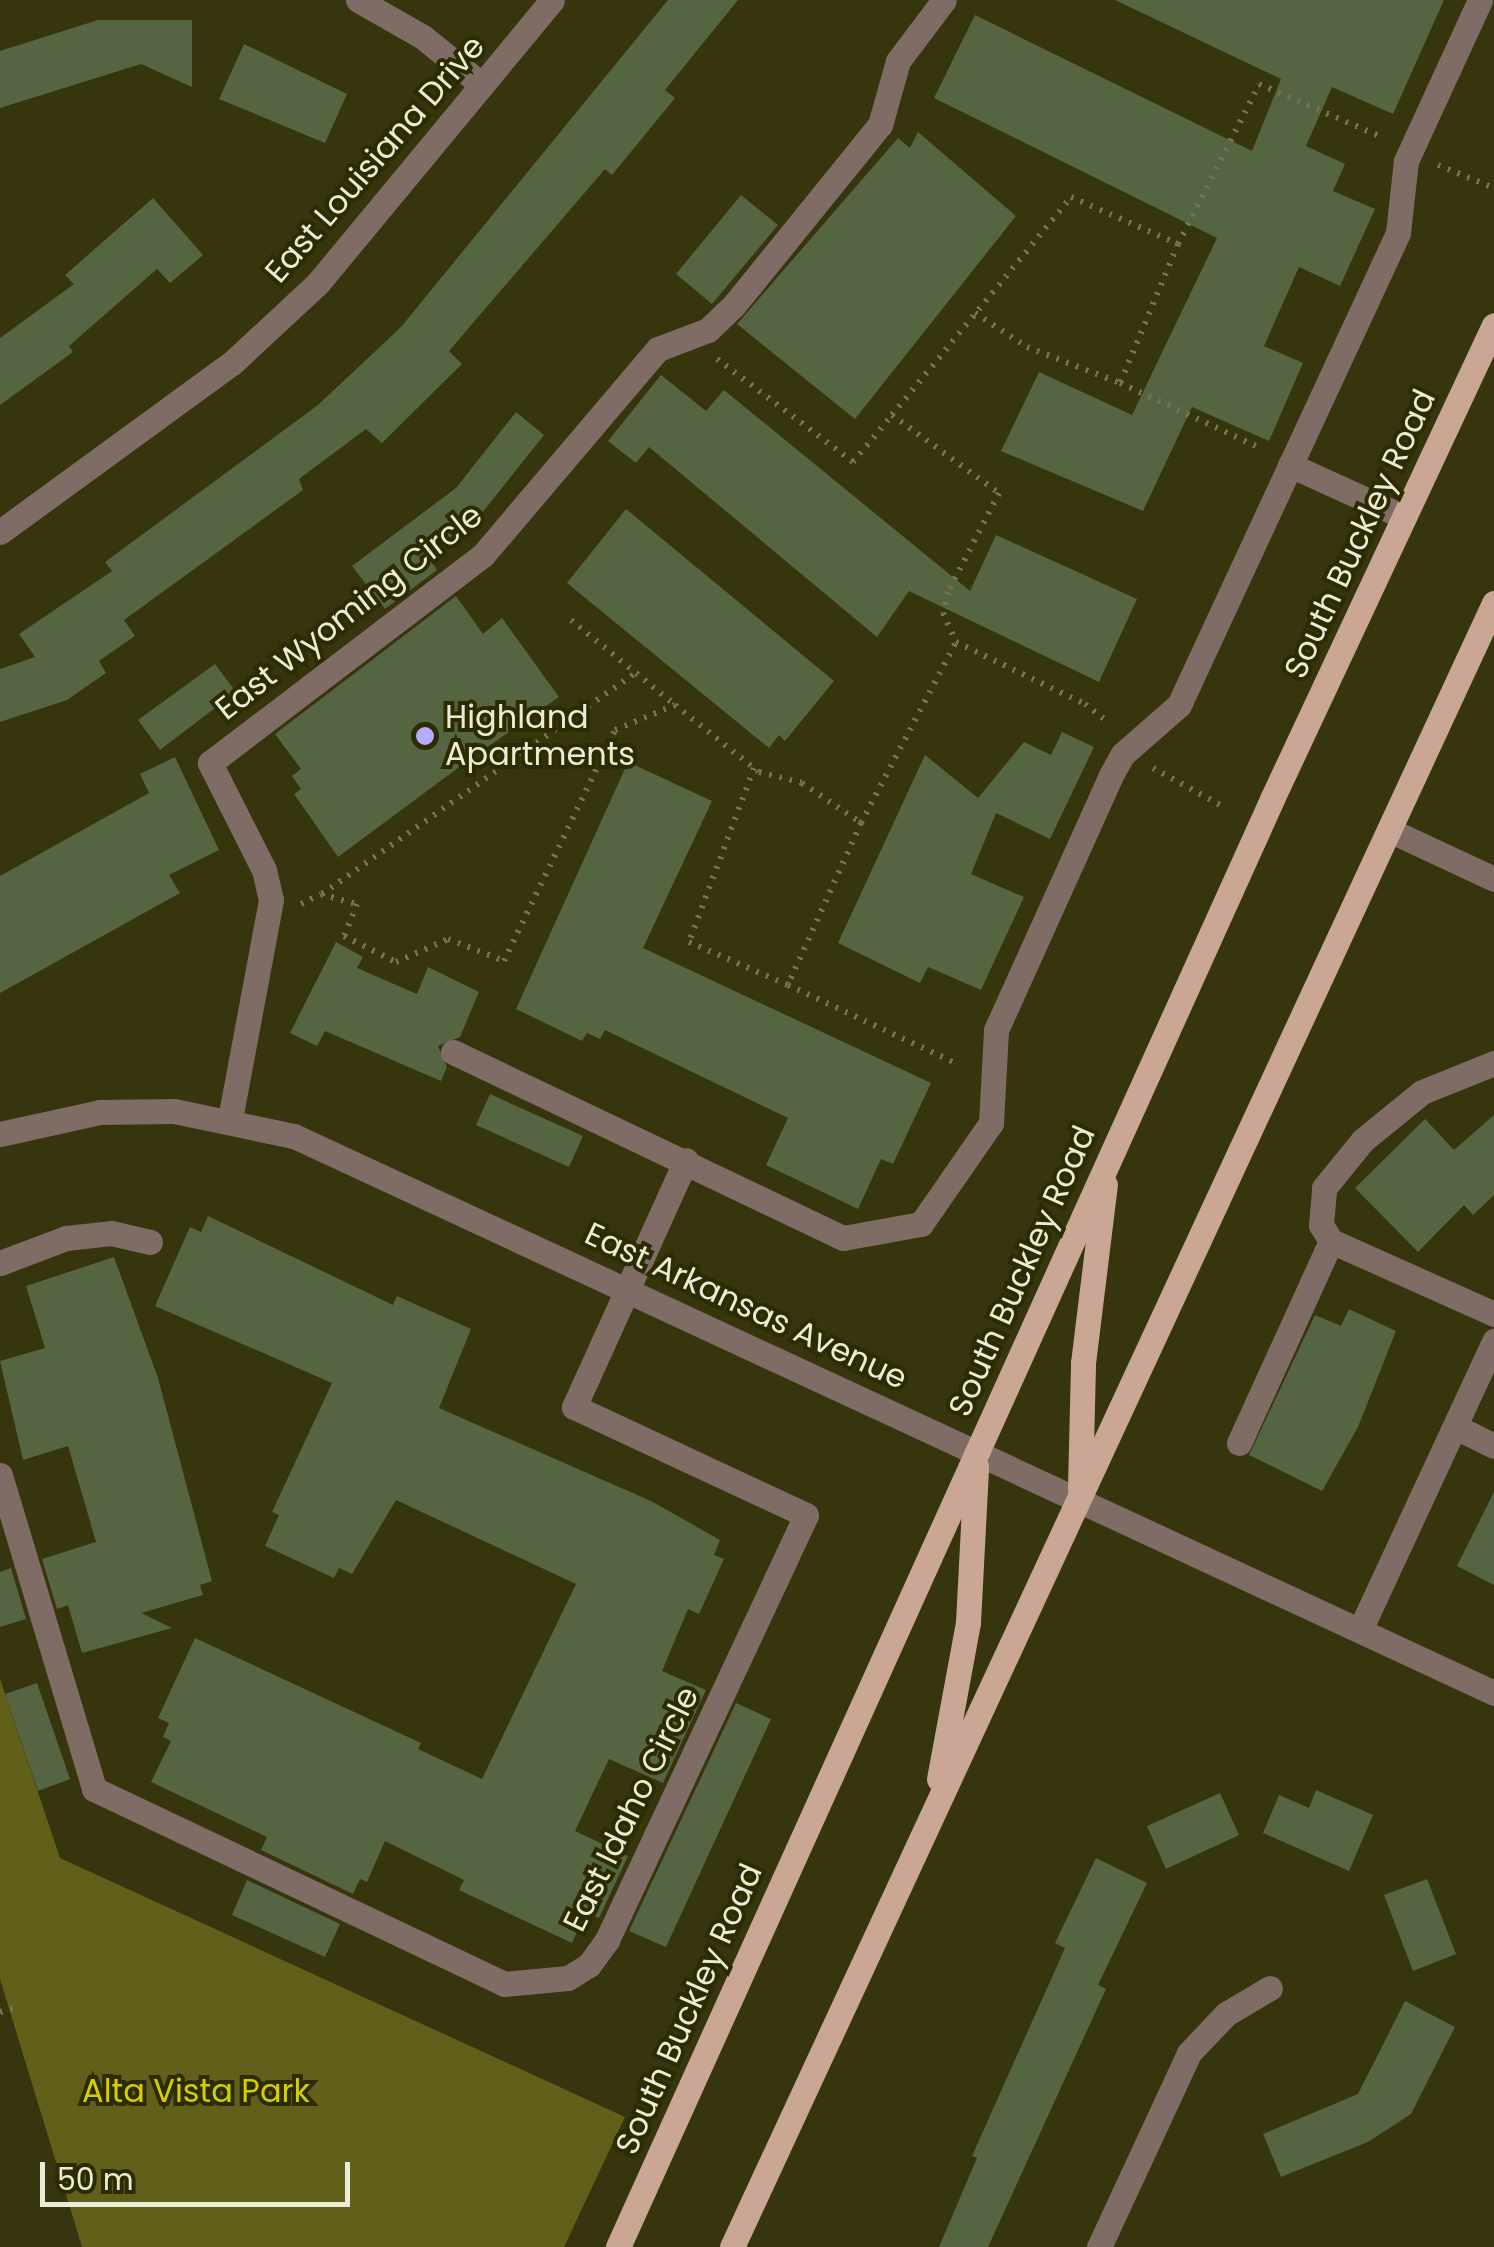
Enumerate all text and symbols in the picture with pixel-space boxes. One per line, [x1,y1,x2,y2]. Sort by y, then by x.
street label: East Louisiana Drive [257,28,493,290]
street label: South Buckley Road [1276,384,1444,684]
street label: East Wyoming Circle [208,496,490,728]
place label: Highland Apartments [445,699,635,774]
marker: Highland Apartments [414,725,436,747]
street label: South Buckley Road [941,1120,1103,1422]
street label: East Arkansas Avenue [579,1214,913,1398]
street label: East Idaho Circle [555,1680,707,1938]
street label: South Buckley Road [608,1858,770,2160]
park label: Alta Vista Park [82,2072,310,2110]
scale bar [45,2142,355,2204]
text: 50 m [57,2158,134,2201]

